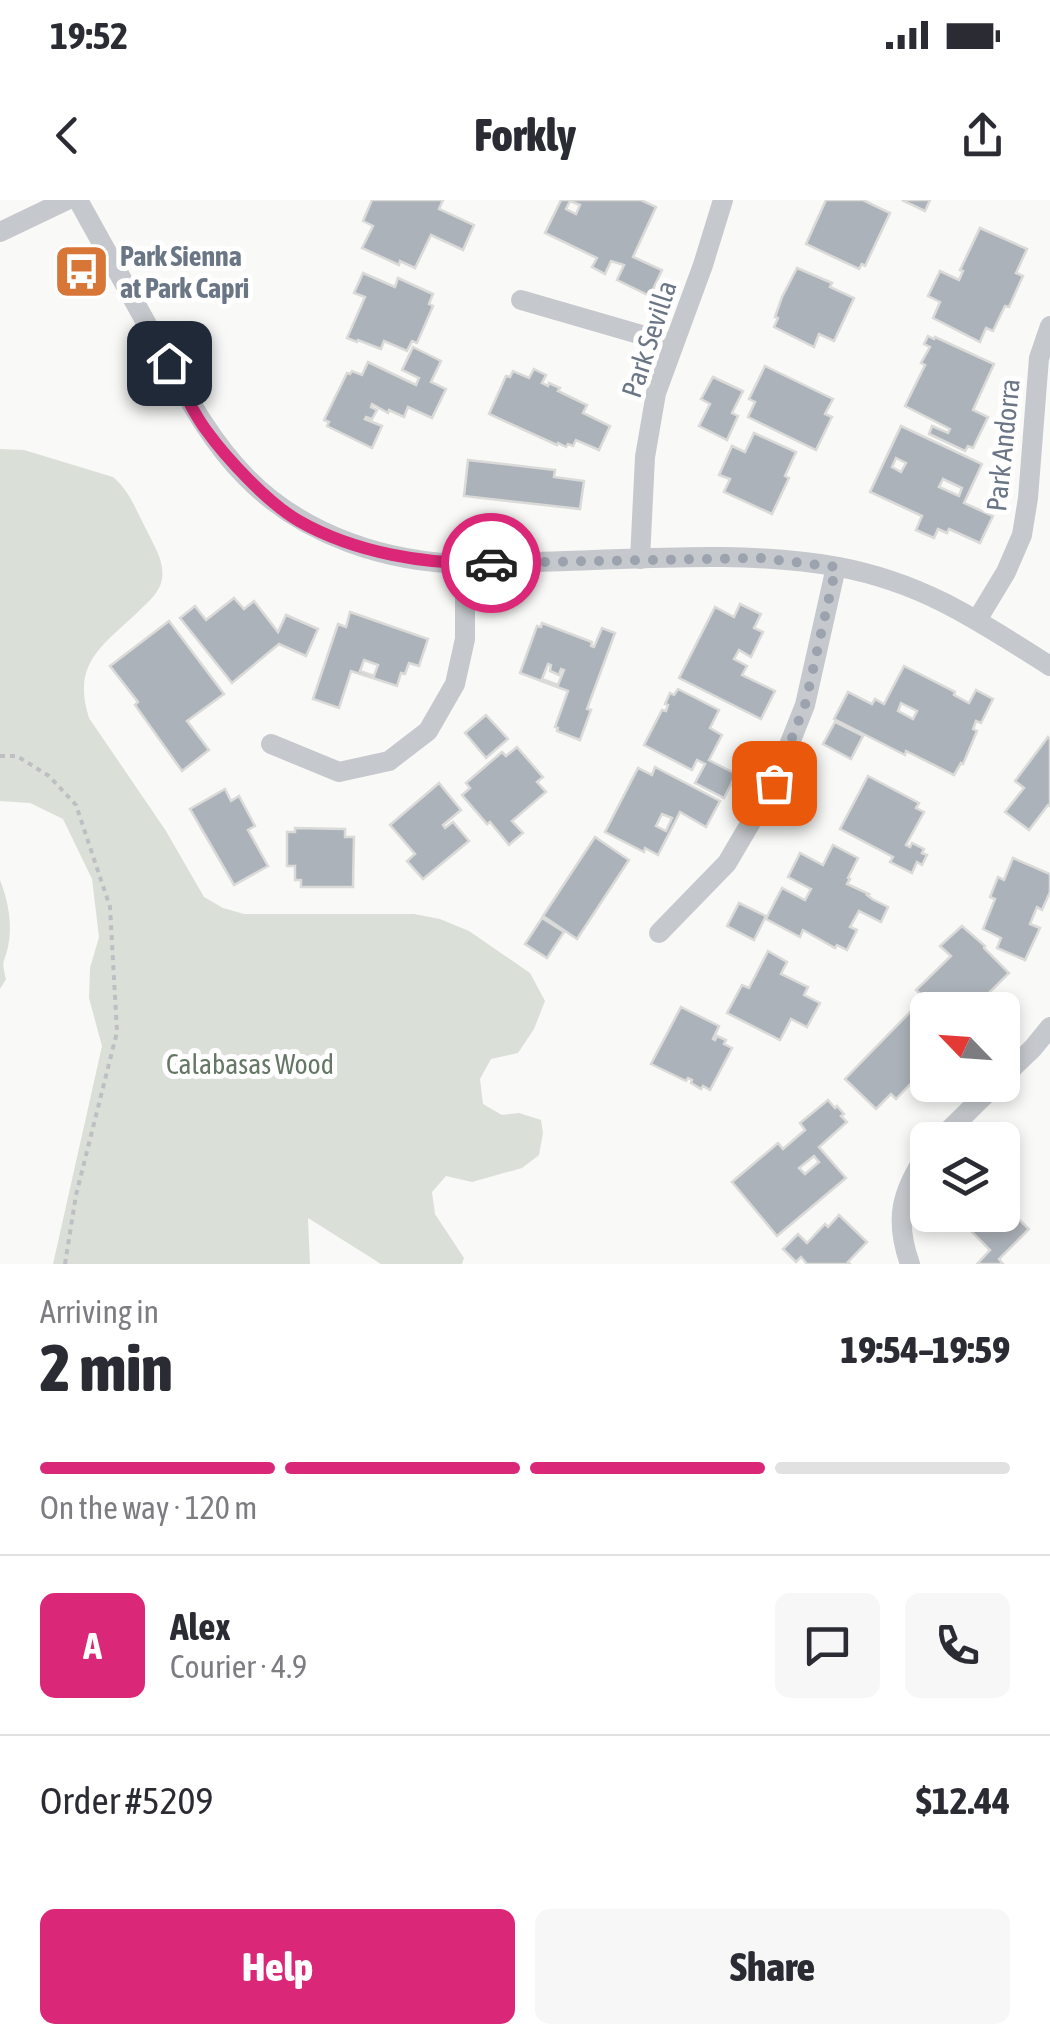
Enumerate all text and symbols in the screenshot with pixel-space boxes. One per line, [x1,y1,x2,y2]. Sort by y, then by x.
text: 19:52 [50,14,128,57]
icon: back [40,108,95,163]
icon: share [955,108,1010,163]
text: Forkly [474,109,576,161]
place label: Park Sienna at Park Capri [120,240,249,304]
bus stop icon: Park Sienna at Park Capri [51,242,111,302]
street label: Park Sevilla [615,277,683,401]
pin [127,321,212,406]
icon: home [142,336,197,391]
street label: Park Andorra [980,377,1026,513]
courier [441,513,541,613]
icon: car [464,536,519,591]
pin [732,741,817,826]
icon: bag [747,756,802,811]
north arrow [910,992,1020,1102]
map controls [910,992,1020,1232]
park label: Calabasas Wood [166,1048,334,1080]
button: layers [910,1122,1020,1232]
text: Arriving in [40,1293,159,1330]
text: 19:54–19:59 [840,1328,1010,1371]
text: 2 min [40,1330,173,1405]
text: On the way · 120 m [40,1489,257,1526]
button: chat [775,1593,880,1698]
button: phone [905,1593,1010,1698]
text: Alex [170,1605,231,1648]
text: A [83,1624,102,1667]
text: Courier · 4.9 [170,1648,307,1685]
text: Order #5209 [40,1779,213,1822]
text: $12.44 [916,1779,1010,1822]
button: Help [40,1909,515,2024]
button: Share [535,1909,1010,2024]

